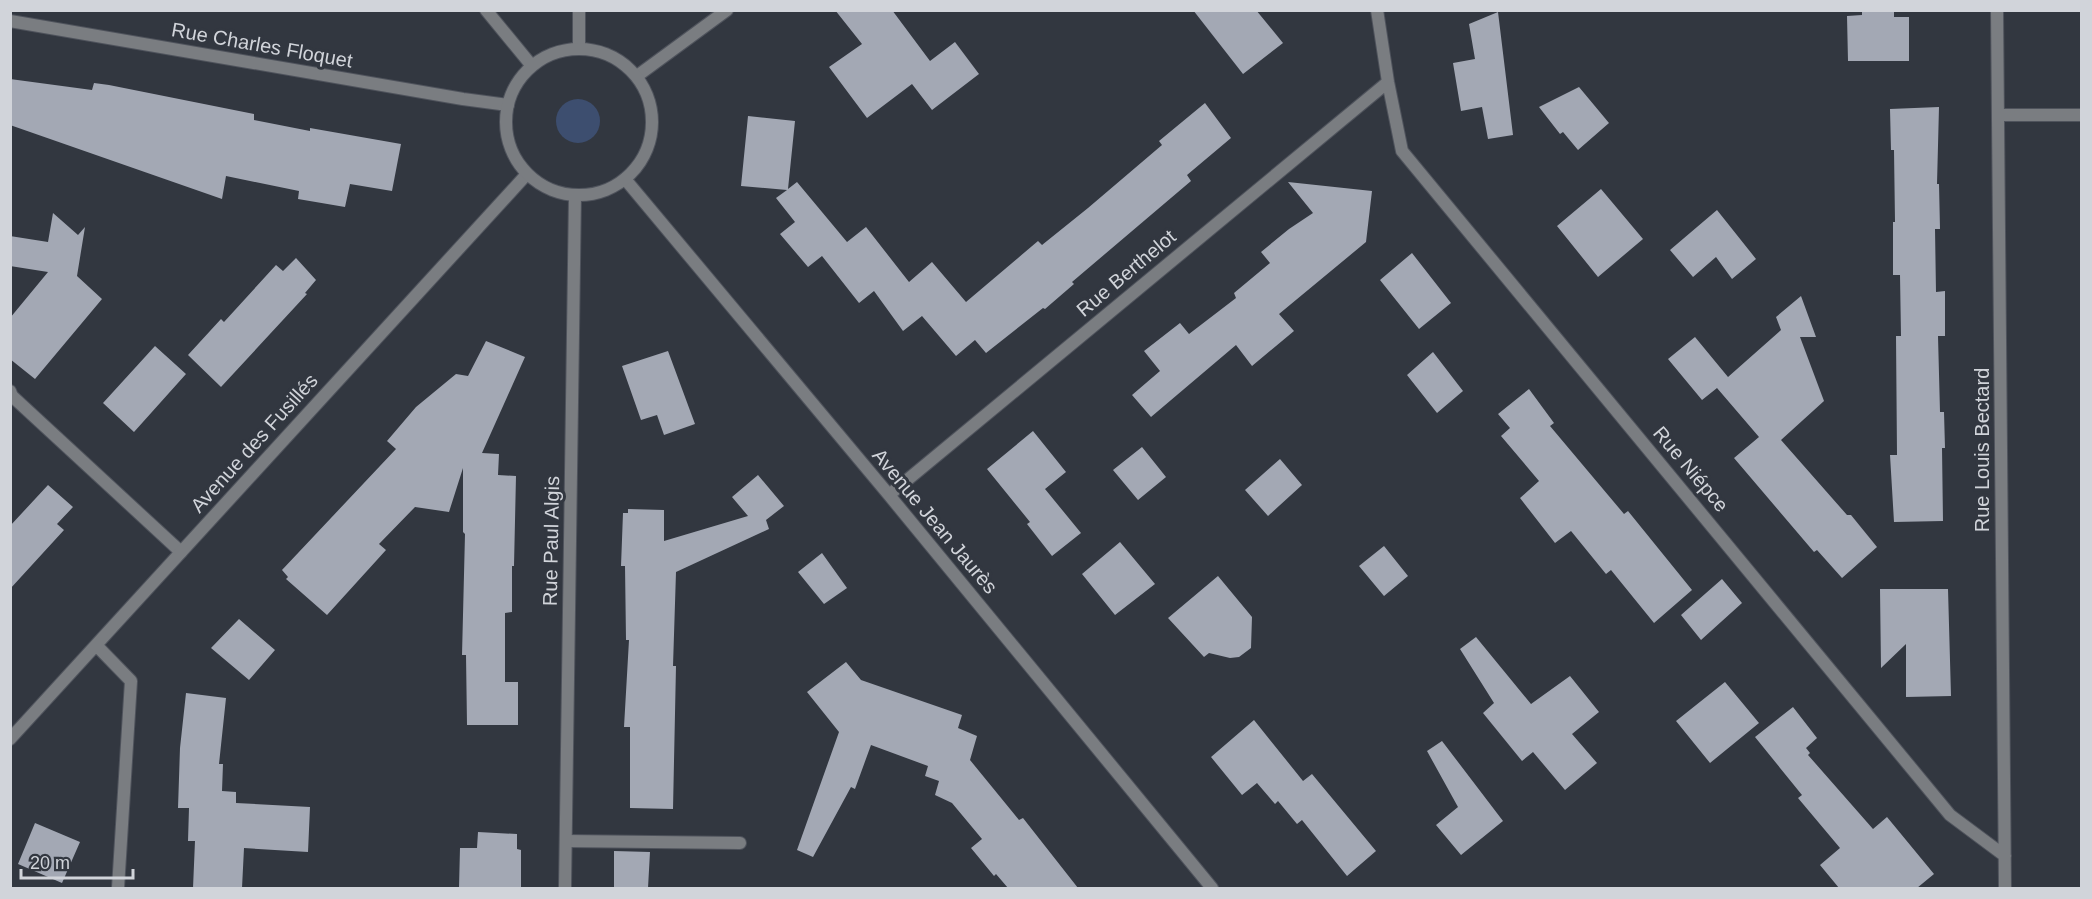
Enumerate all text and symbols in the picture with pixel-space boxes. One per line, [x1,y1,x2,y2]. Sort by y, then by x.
street label: Rue Charles Floquet [170,18,355,72]
street label: Rue Berthelot [1072,225,1180,321]
street label: Rue Louis Bectard [1971,368,1993,532]
street label: Avenue des Fusillés [186,369,322,517]
street label: Rue Niépce [1649,422,1733,516]
street label: Avenue Jean Jaurès [868,444,1002,598]
street label: Rue Paul Algis [539,476,563,606]
scale bar [21,842,134,880]
text: 20 m [30,853,70,873]

